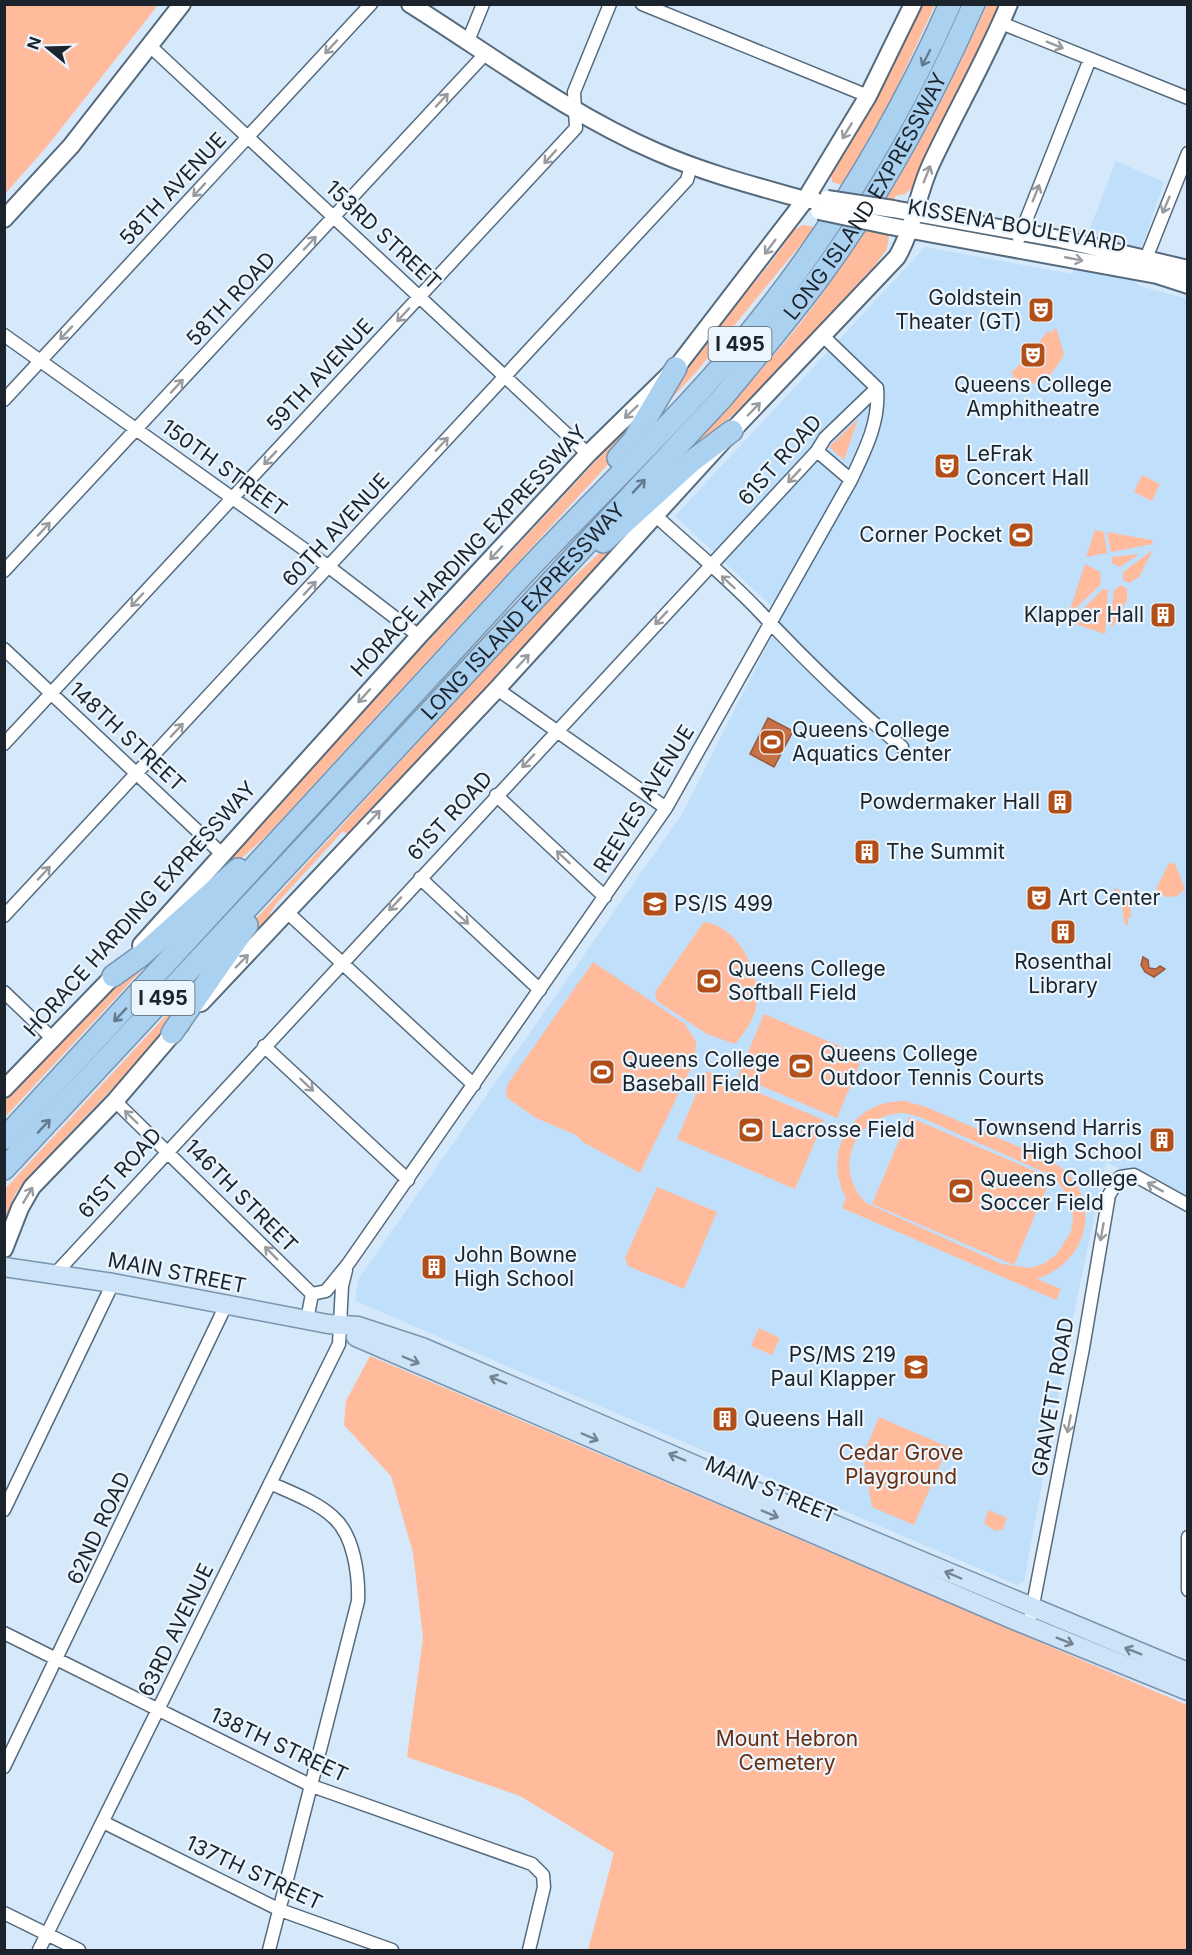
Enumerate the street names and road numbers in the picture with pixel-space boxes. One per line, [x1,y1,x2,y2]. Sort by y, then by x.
street label: LONG ISLAND EXPRESSWAY [778,69,952,325]
street label: 58TH AVENUE [114,127,231,250]
street label: 153RD STREET [321,175,446,294]
street label: KISSENA BOULEVARD [906,194,1128,257]
street label: 58TH ROAD [181,246,280,351]
street label: 59TH AVENUE [261,313,378,436]
road number: I 495 [708,327,771,361]
street label: 61ST ROAD [733,409,827,510]
street label: 150TH STREET [157,414,292,521]
street label: HORACE HARDING EXPRESSWAY [345,420,592,682]
street label: 60TH AVENUE [277,468,394,591]
street label: LONG ISLAND EXPRESSWAY [416,497,630,725]
street label: 148TH STREET [64,677,191,797]
street label: REEVES AVENUE [588,720,699,877]
street label: 61ST ROAD [402,766,497,866]
street label: HORACE HARDING EXPRESSWAY [18,776,261,1041]
road number: I 495 [132,981,195,1015]
street label: 61ST ROAD [73,1122,167,1223]
street label: 146TH STREET [180,1134,303,1257]
street label: MAIN STREET [106,1247,248,1298]
street label: GRAVETT ROAD [1026,1316,1079,1478]
street label: MAIN STREET [702,1451,841,1528]
street label: 62ND ROAD [62,1468,135,1588]
street label: 63RD AVENUE [133,1559,219,1700]
street label: 138TH STREET [206,1702,352,1787]
street label: 137TH STREET [182,1830,326,1915]

